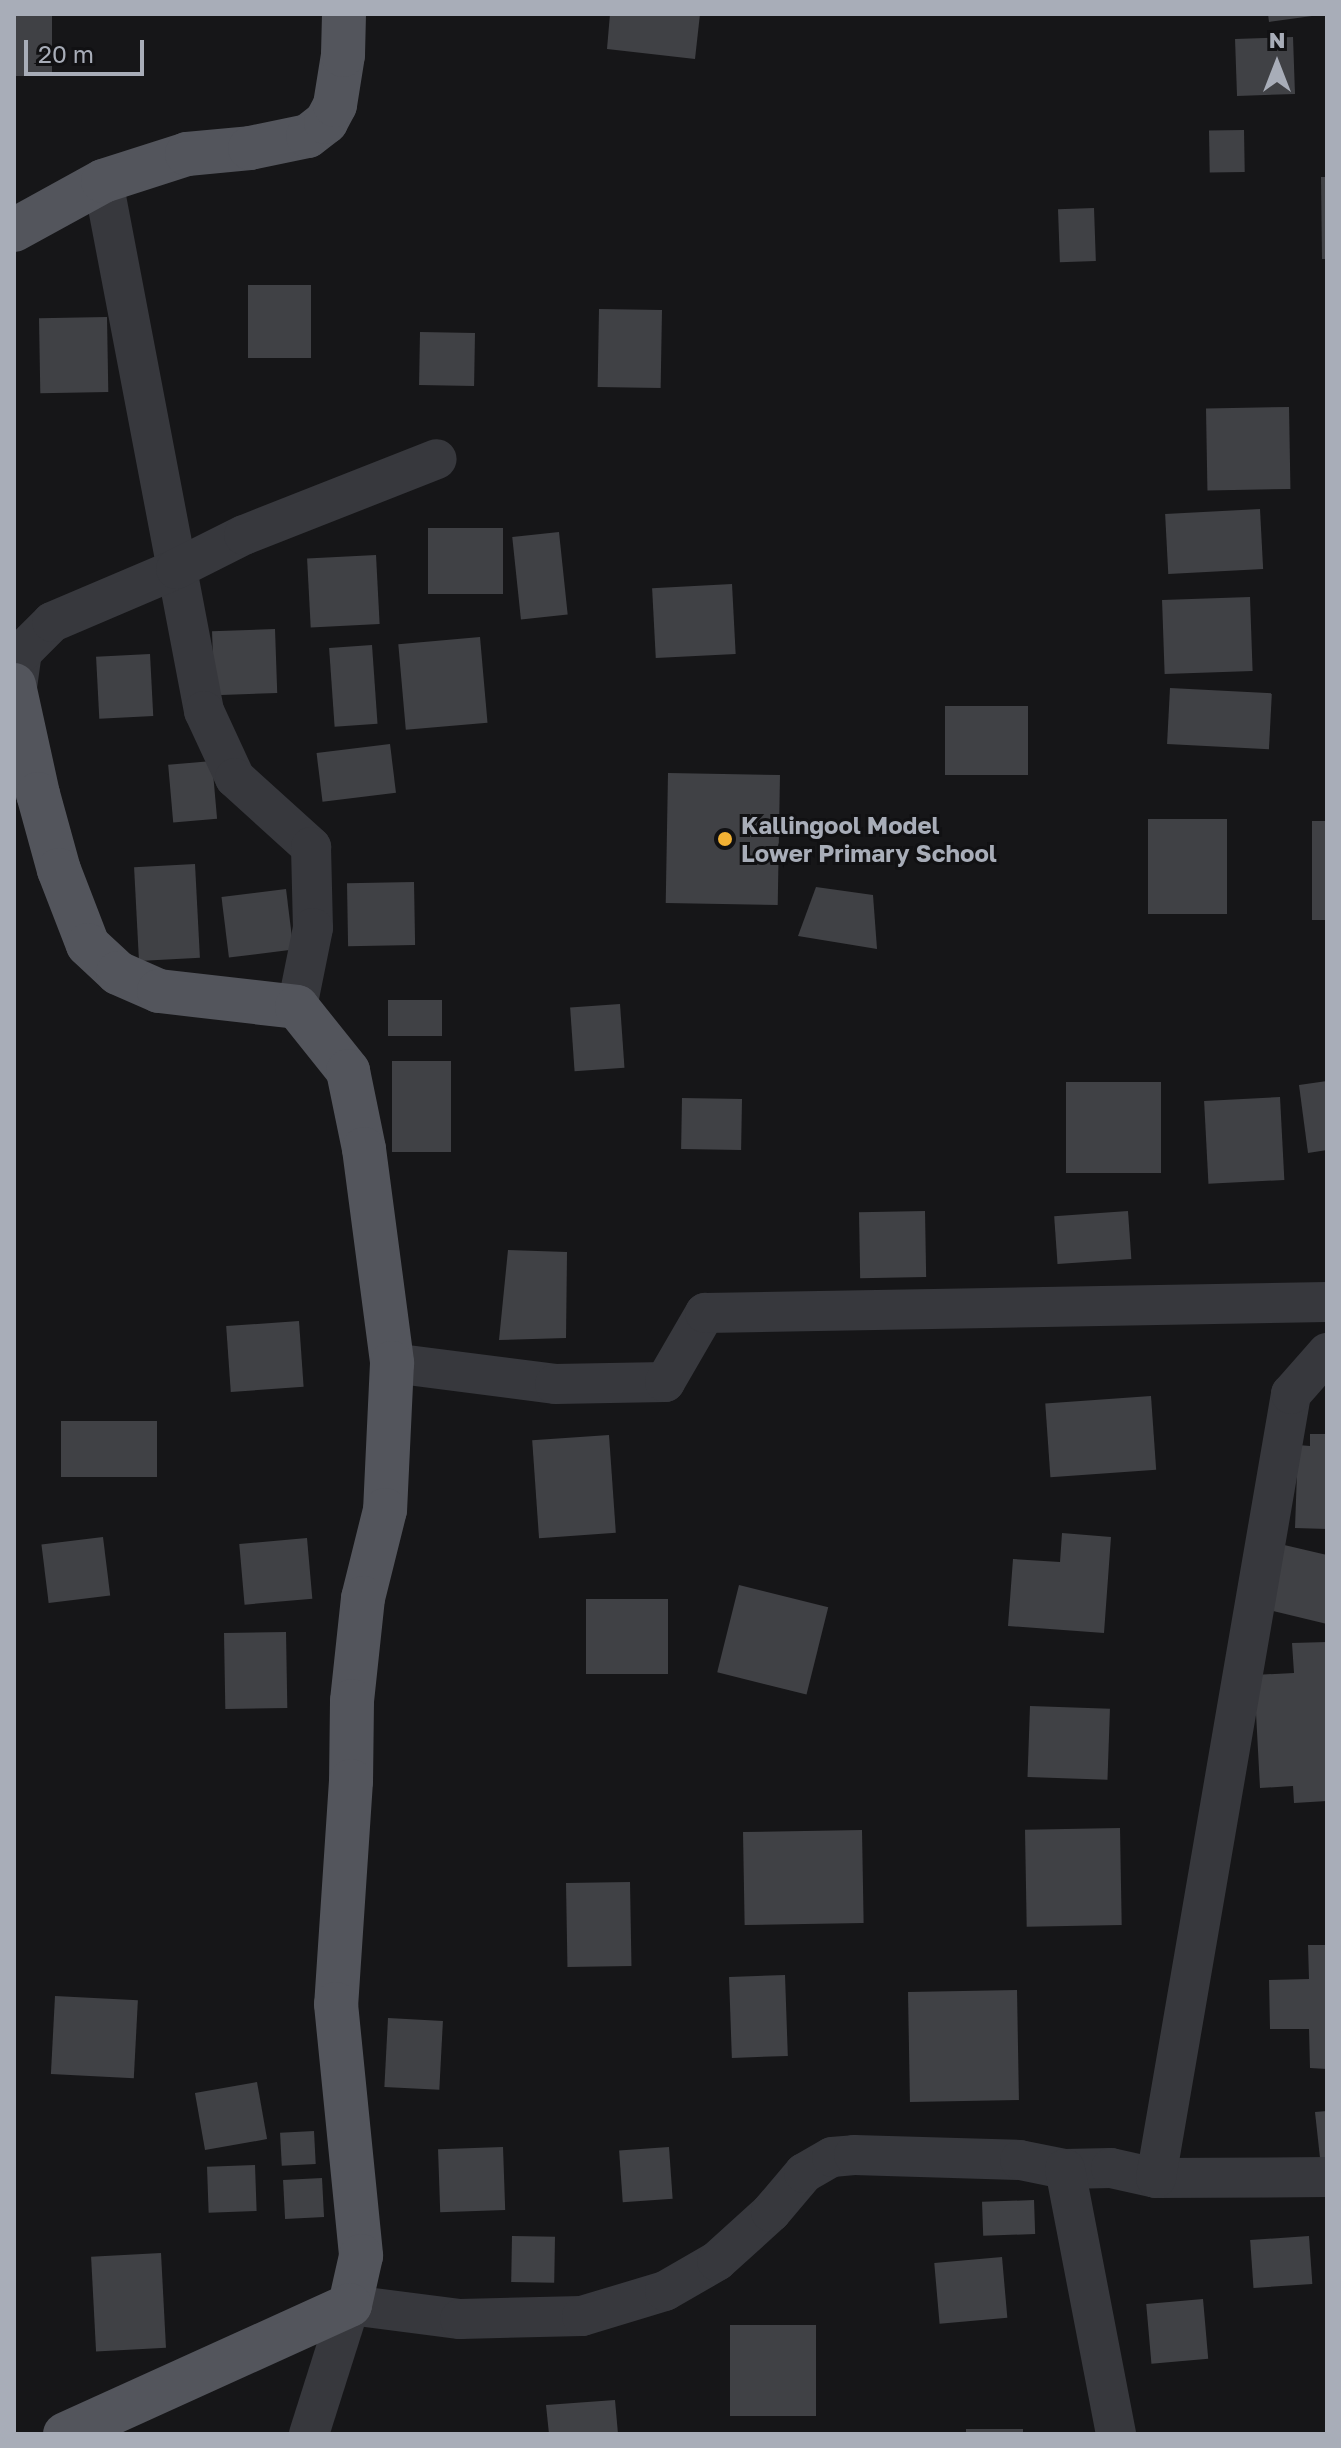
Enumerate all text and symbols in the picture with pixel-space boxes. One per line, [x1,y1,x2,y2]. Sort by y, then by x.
scale bar [28,24,148,74]
north arrow [1237,24,1317,104]
text: N [1269,26,1285,53]
text: 20 m [38,39,94,68]
place label: Kallingool Model Lower Primary School [741,811,997,867]
marker: Kallingool Model Lower Primary School [716,830,734,848]

